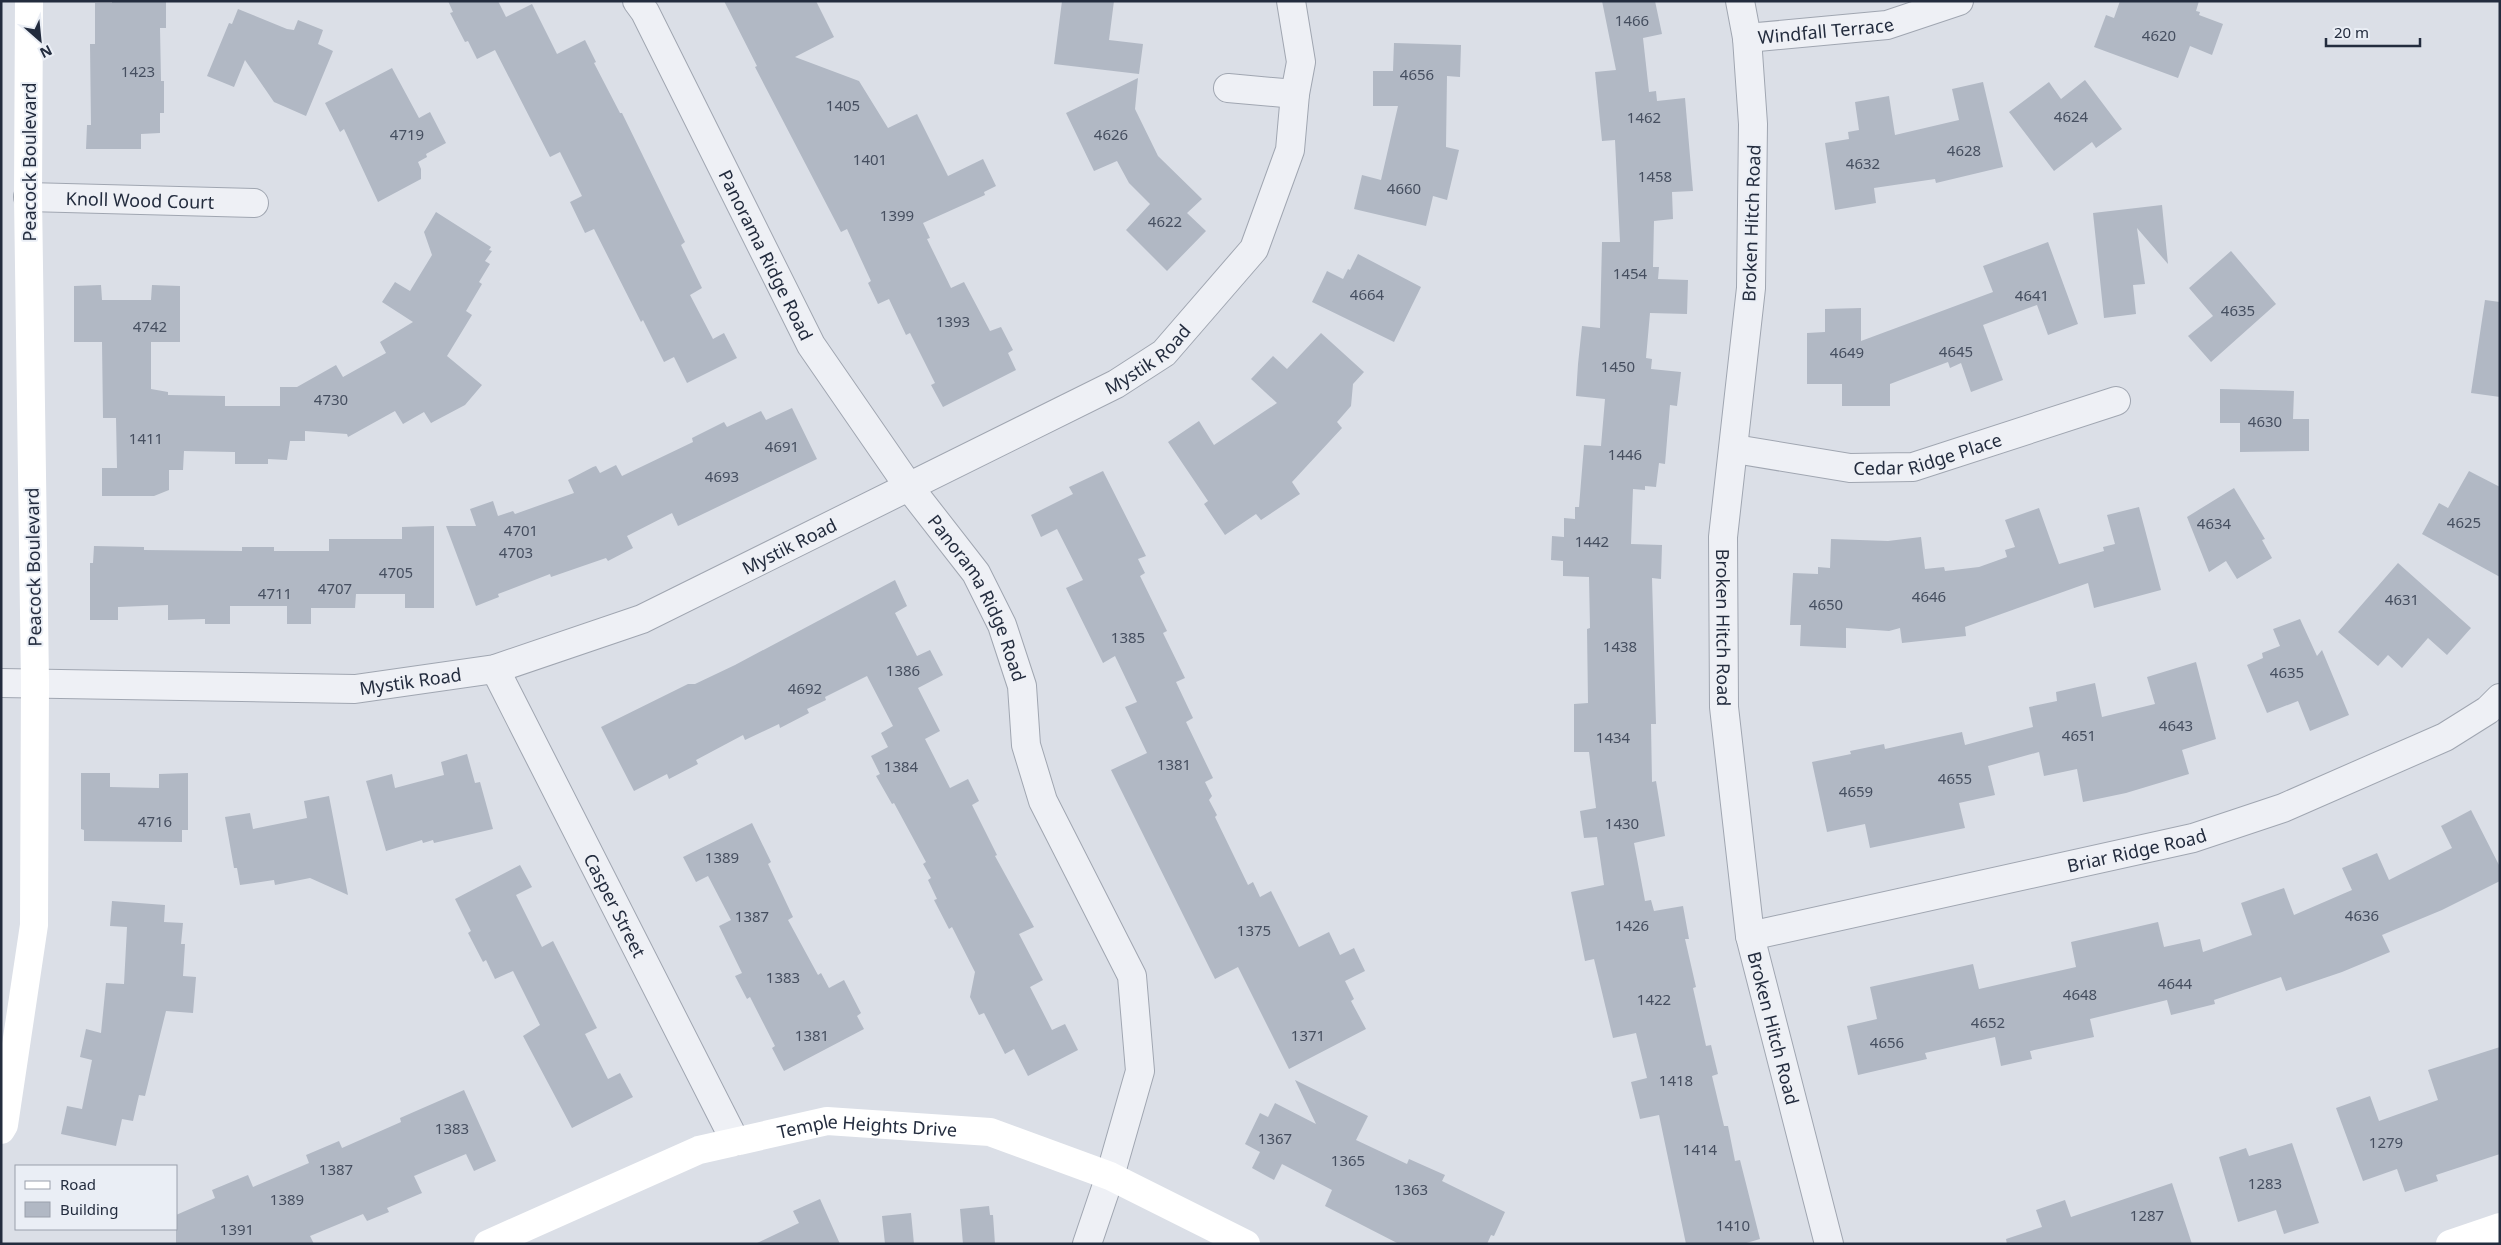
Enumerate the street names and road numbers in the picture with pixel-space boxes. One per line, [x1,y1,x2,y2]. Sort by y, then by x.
street label: Windfall Terrace [1757,12,1897,49]
street label: Peacock Boulevard [17,82,41,242]
street label: Broken Hitch Road [1736,144,1766,302]
street label: Panorama Ridge Road [713,165,819,344]
street label: Knoll Wood Court [65,186,215,214]
street label: Mystik Road [1101,319,1196,400]
street label: Cedar Ridge Place [1853,427,2005,480]
street label: Peacock Boulevard [20,487,46,647]
street label: Panorama Ridge Road [923,509,1032,684]
street label: Mystik Road [738,512,841,580]
street label: Broken Hitch Road [1711,549,1736,706]
street label: Mystik Road [358,662,463,700]
street label: Briar Ridge Road [2065,822,2209,878]
street label: Casper Street [579,849,652,962]
street label: Broken Hitch Road [1742,949,1805,1107]
street label: Temple Heights Drive [775,1109,958,1144]

